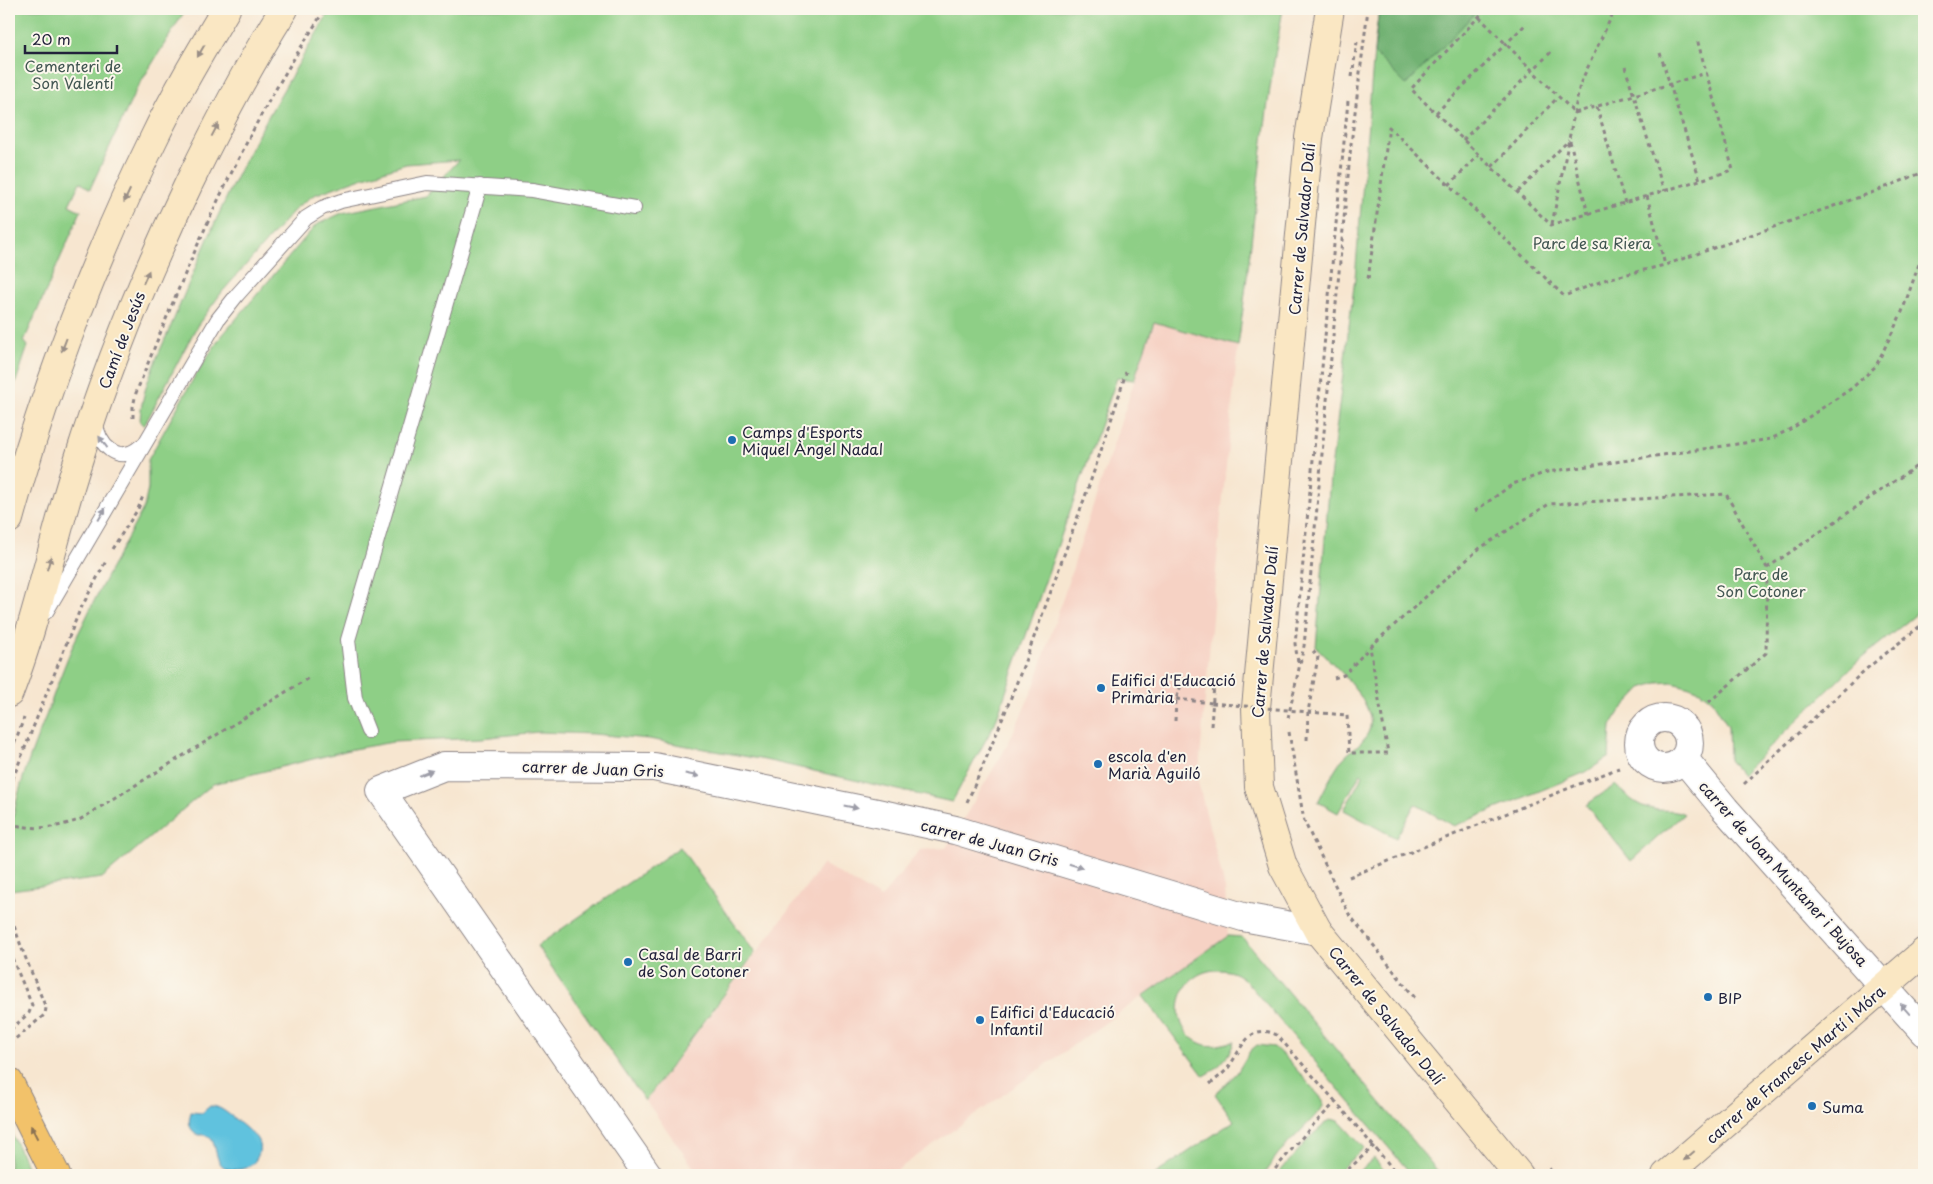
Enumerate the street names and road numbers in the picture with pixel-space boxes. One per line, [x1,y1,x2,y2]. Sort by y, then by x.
street label: Carrer de Salvador Dalí [1282,141,1320,316]
street label: Camí de Jesús [92,288,150,392]
street label: Carrer de Salvador Dalí [1245,544,1283,719]
street label: carrer de Juan Gris [522,754,664,782]
street label: carrer de Joan Muntaner i Bujosa [1694,775,1874,972]
street label: carrer de Juan Gris [918,813,1062,872]
street label: Carrer de Salvador Dalí [1324,941,1451,1090]
street label: carrer de Francesc Martí i Móra [1700,979,1890,1149]

